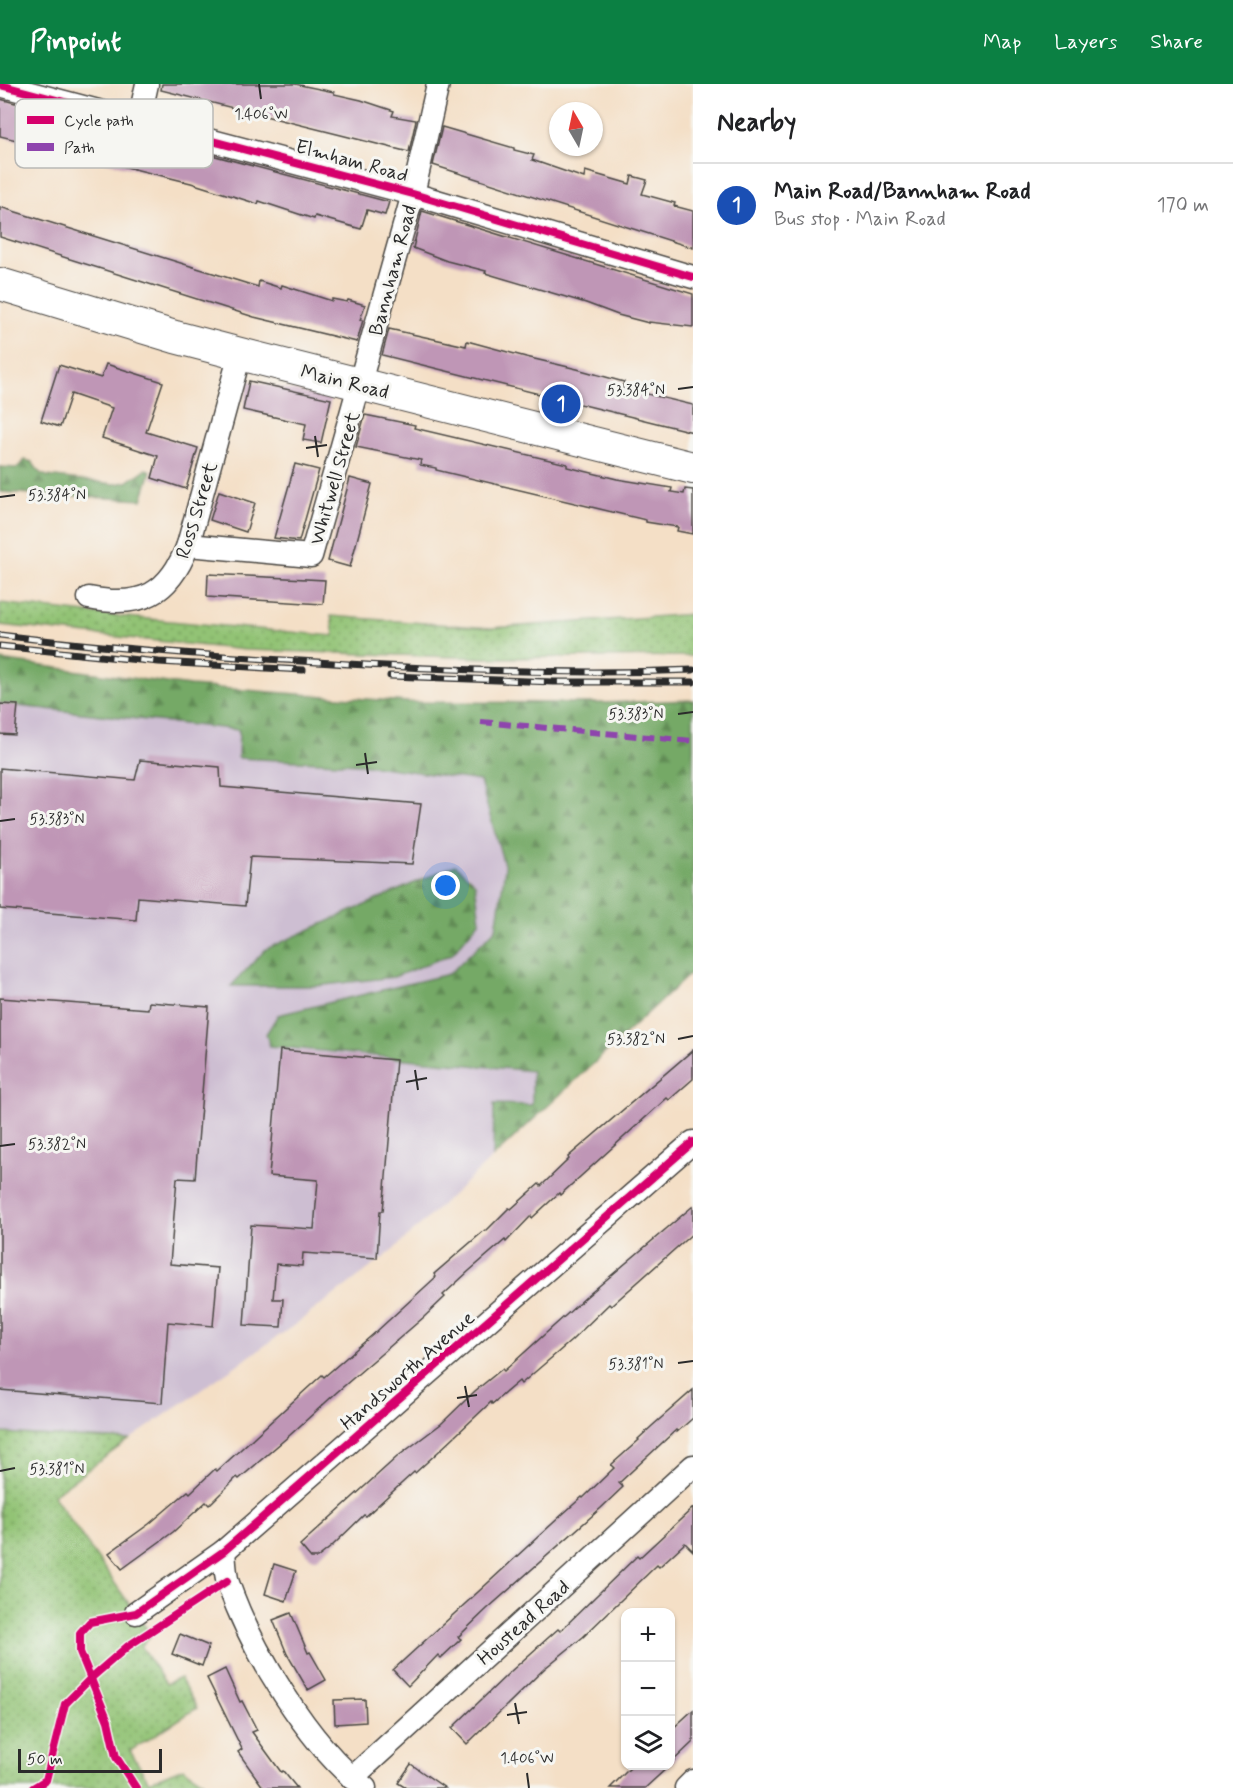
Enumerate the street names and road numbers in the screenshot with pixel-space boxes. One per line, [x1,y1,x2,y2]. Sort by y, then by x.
street label: Elmham Road [292,133,411,189]
street label: Bannham Road [363,202,424,339]
street label: Main Road [298,358,392,406]
street label: Whitwell Street [304,408,367,548]
street label: Ross Street [170,459,225,562]
street label: Handsworth Avenue [335,1305,481,1437]
street label: Houstead Road [472,1574,576,1672]

